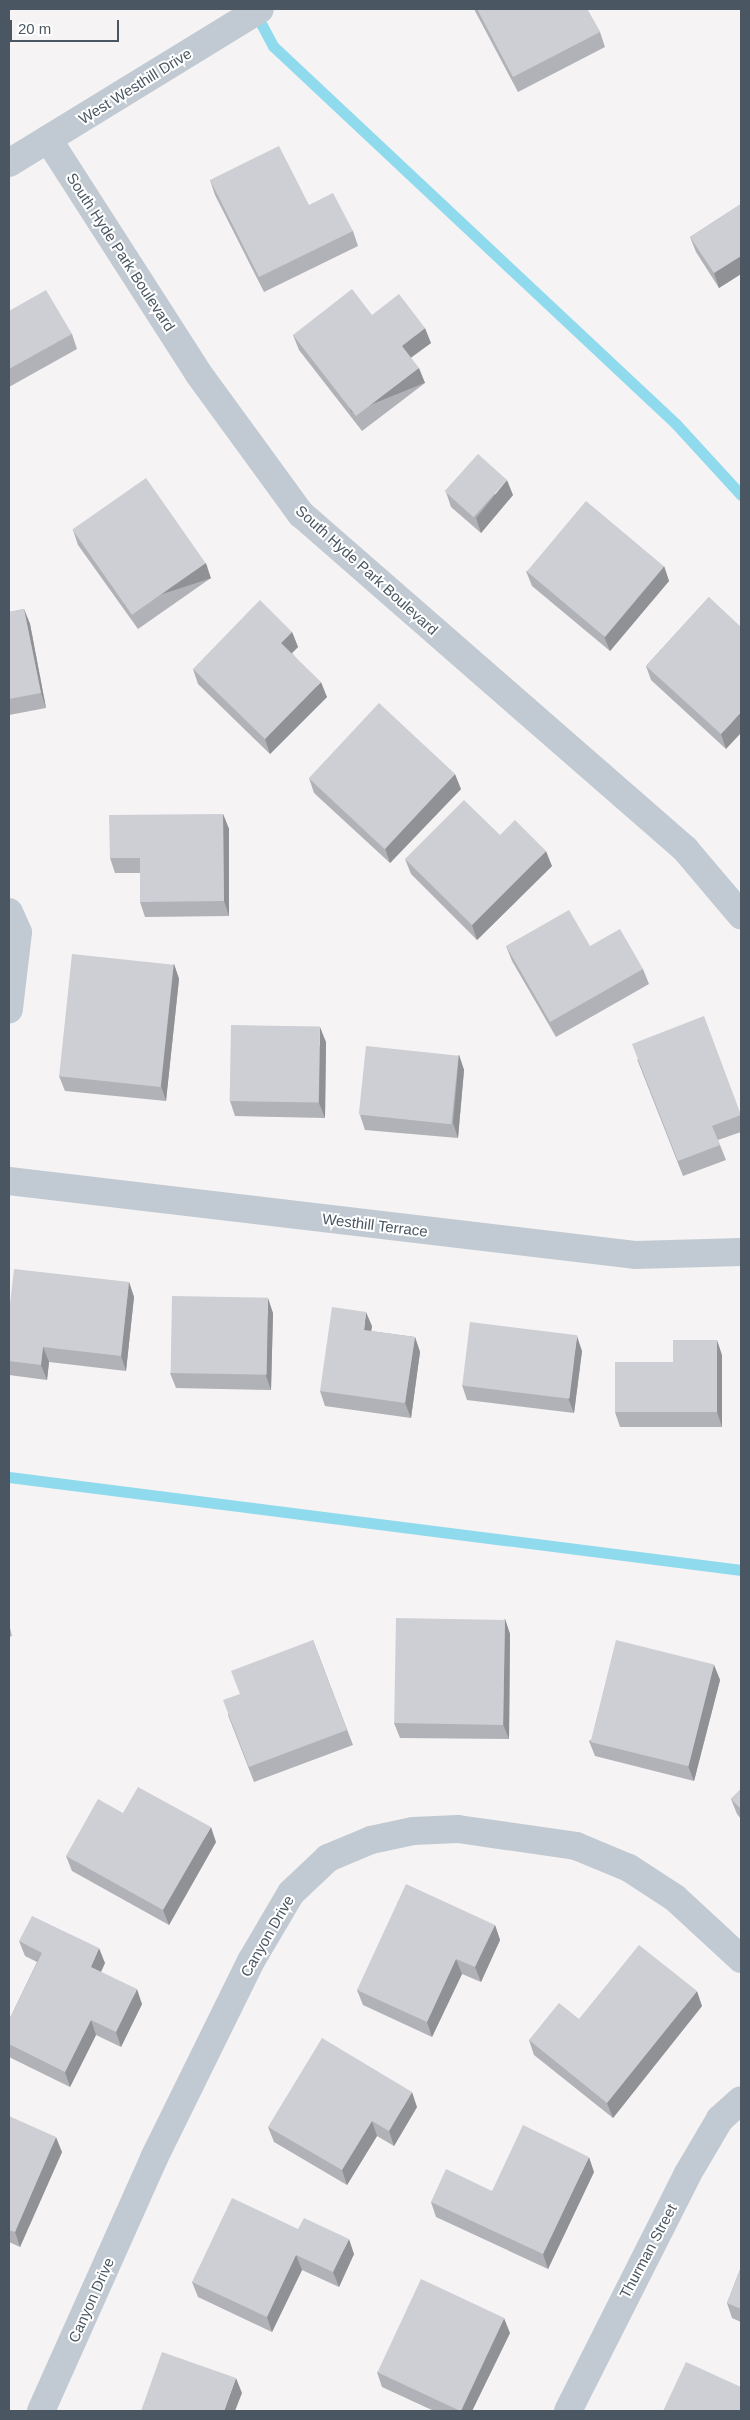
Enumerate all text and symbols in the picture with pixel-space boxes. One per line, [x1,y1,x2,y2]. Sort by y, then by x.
scale bar [12,10,121,42]
text: 20 m [18,20,51,37]
street label: West Westhill Drive [75,44,195,128]
street label: South Hyde Park Boulevard [63,169,179,335]
street label: South Hyde Park Boulevard [292,501,442,639]
street label: Westhill Terrace [321,1210,429,1240]
street label: Canyon Drive [236,1892,298,1980]
street label: Thurman Street [616,2201,680,2301]
street label: Canyon Drive [64,2255,118,2345]

